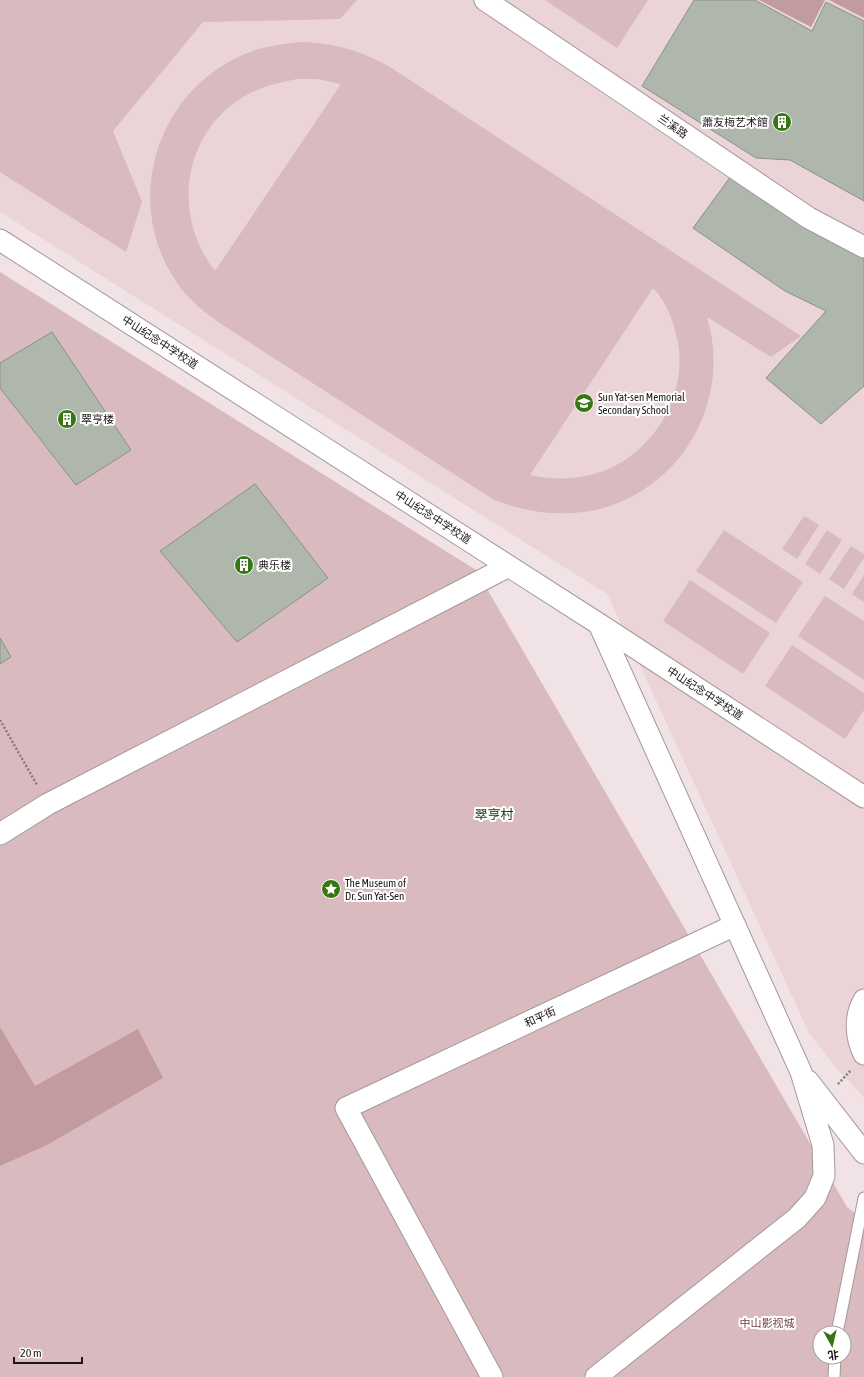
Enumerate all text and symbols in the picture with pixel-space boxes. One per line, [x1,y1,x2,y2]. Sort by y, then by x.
building icon: 蕭友梅艺术館 [771,111,793,133]
street label: 兰溪路 [656,112,690,140]
place label: 蕭友梅艺术館 [702,116,768,128]
street label: 中山纪念中学校道 [120,313,200,371]
place label: Sun Yat-sen Memorial Secondary School [598,391,685,416]
school or university icon: Sun Yat-sen Memorial Secondary School [573,392,595,414]
building icon: 翠亨楼 [56,408,78,430]
place label: 翠亨楼 [81,413,114,425]
street label: 中山纪念中学校道 [393,488,473,546]
building icon: 典乐楼 [233,554,255,576]
place label: 典乐楼 [258,559,291,571]
street label: 中山纪念中学校道 [665,664,745,722]
district label: 翠亨村 [474,807,514,822]
place label: The Museum of Dr. Sun Yat-Sen [345,877,406,902]
place icon: The Museum of Dr. Sun Yat-Sen [320,878,342,900]
street label: 和平街 [523,1005,557,1029]
park label: 中山影视城 [740,1317,795,1329]
north arrow [812,1325,852,1365]
scale bar [14,1339,82,1365]
text: 20 m [20,1346,42,1360]
text: 北 [827,1348,840,1362]

